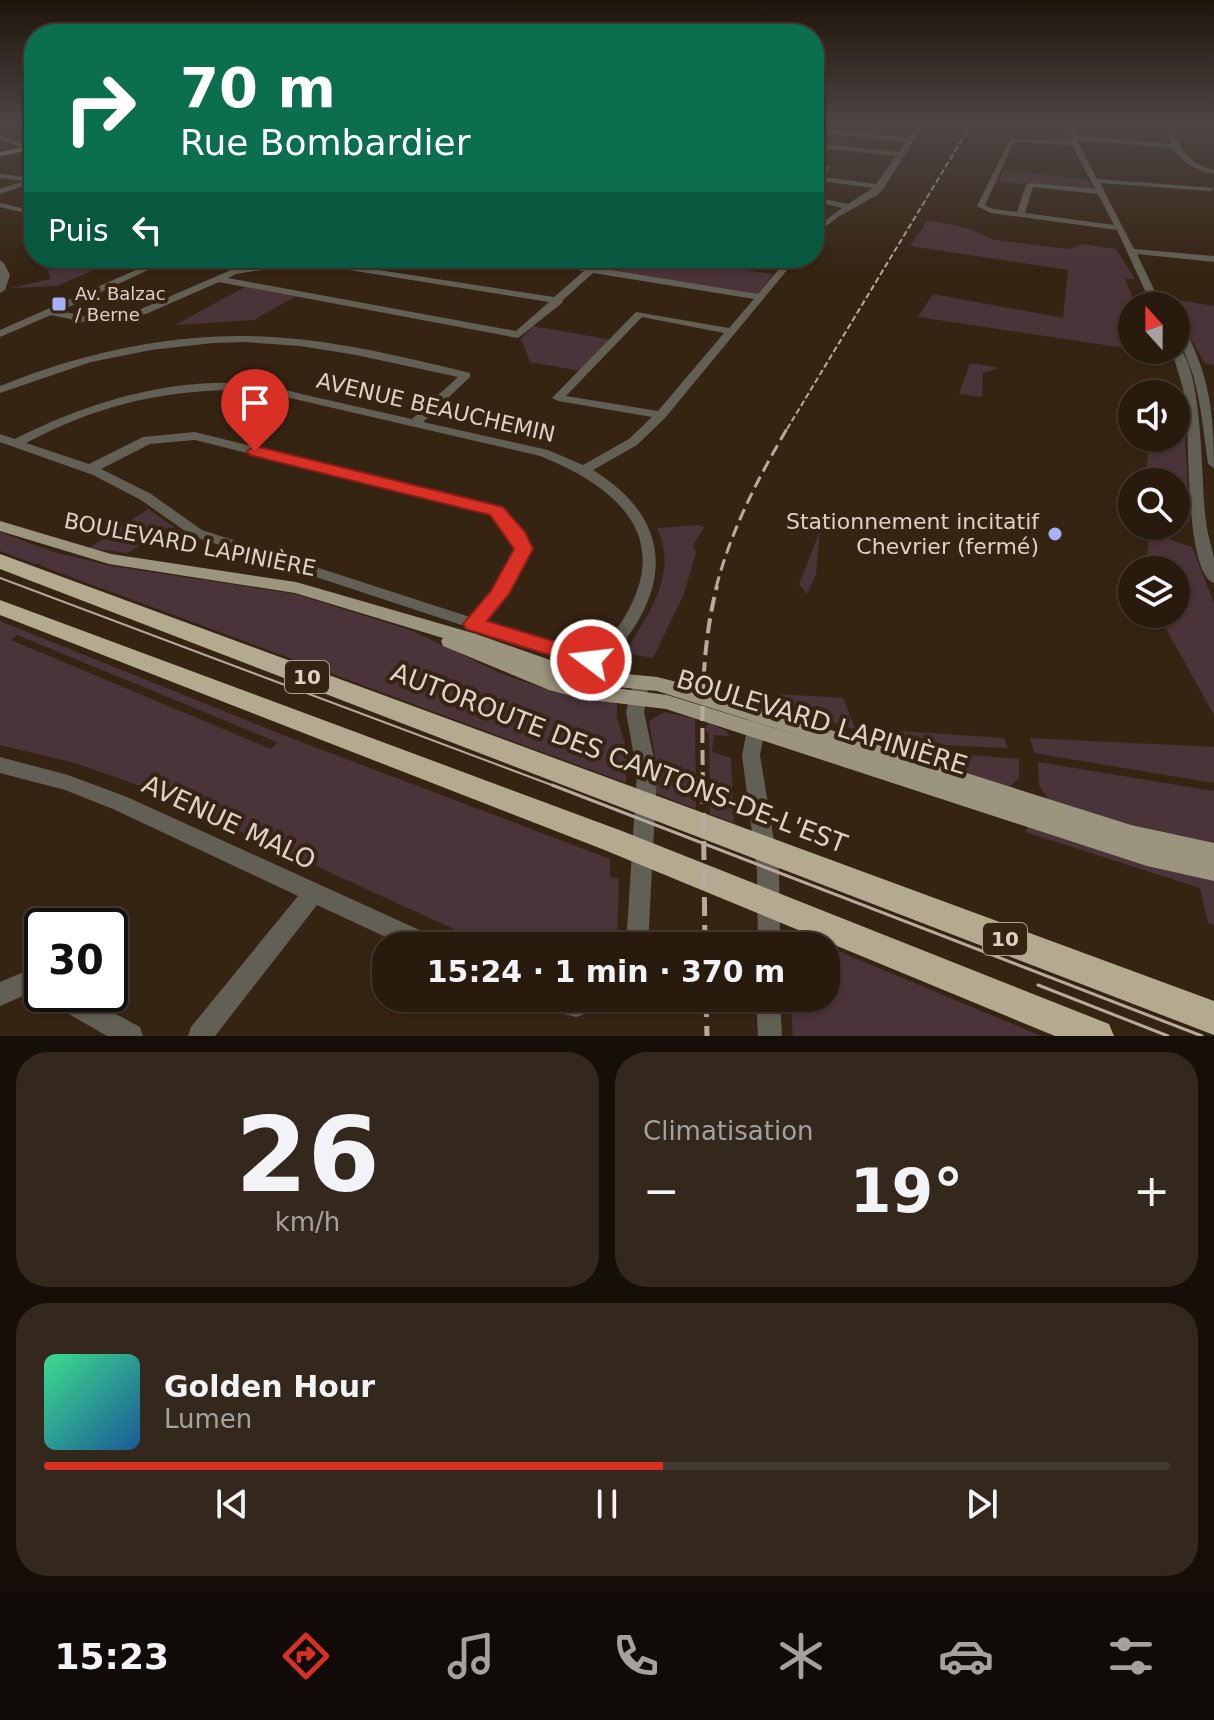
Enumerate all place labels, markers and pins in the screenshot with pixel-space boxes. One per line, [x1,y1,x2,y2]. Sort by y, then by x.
place label: Av. Balzac / Berne [75,283,166,325]
marker: Av. Balzac / Berne [50,295,68,313]
pin [221,369,289,451]
place label: Stationnement incitatif Chevrier (fermé) [786,509,1040,559]
marker: Stationnement incitatif Chevrier (fermé) [1046,525,1064,543]

